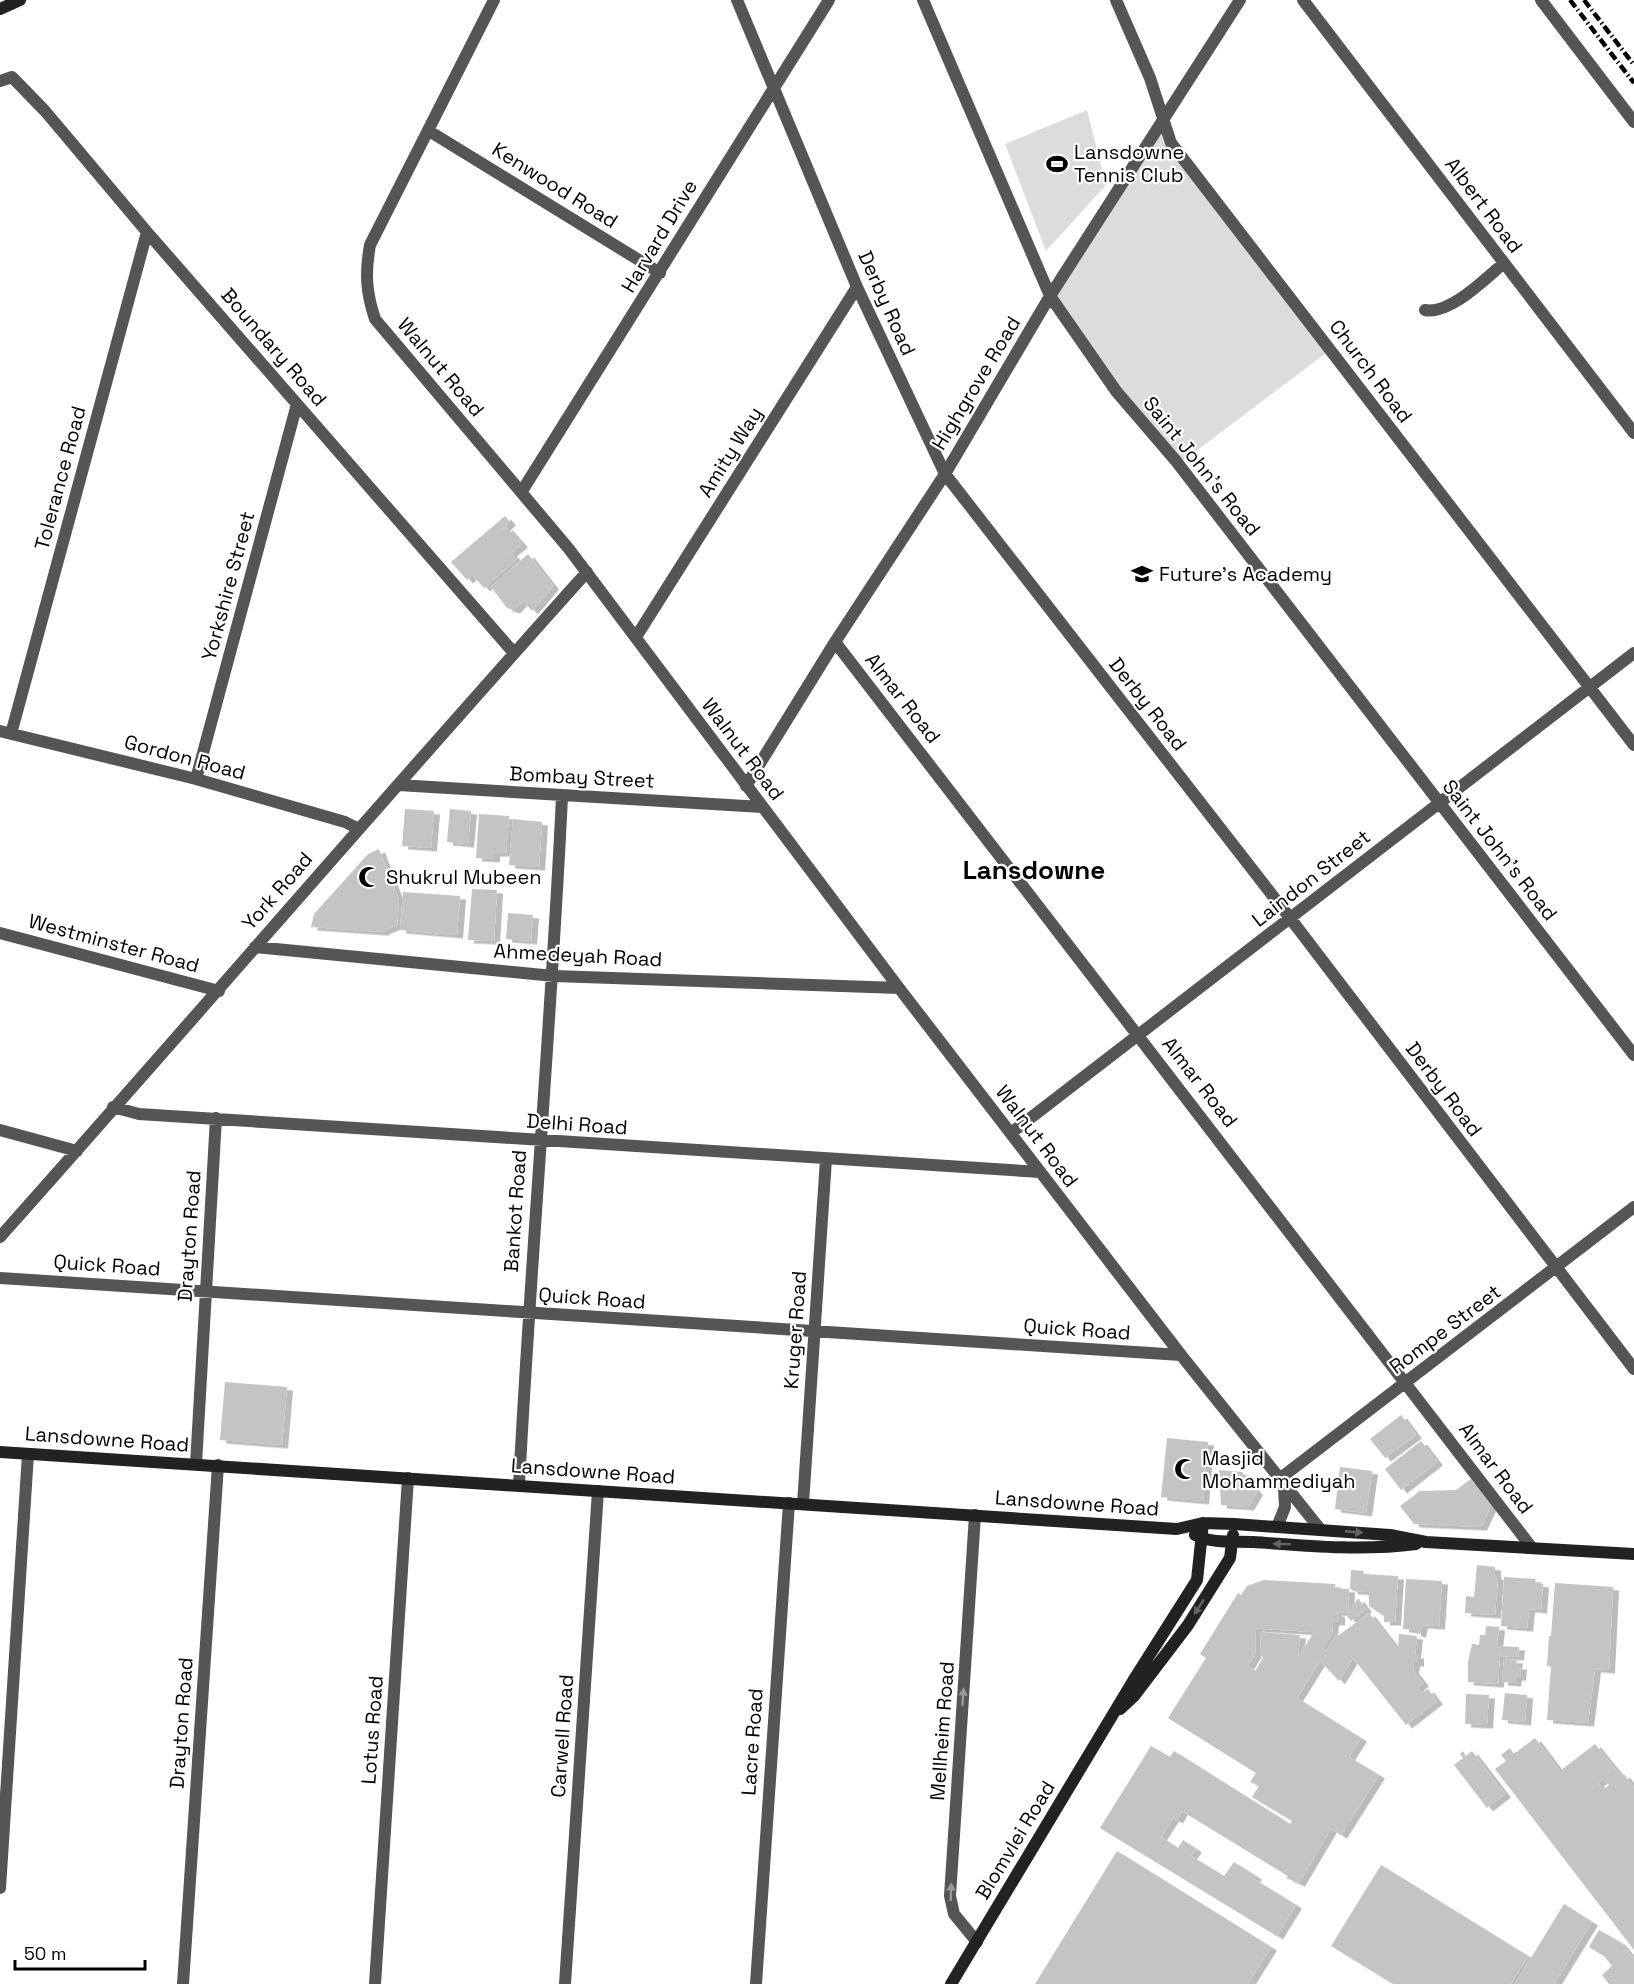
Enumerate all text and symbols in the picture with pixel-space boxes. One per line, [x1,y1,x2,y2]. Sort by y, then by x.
street label: Kenwood Road [487,136,623,234]
place label: Lansdowne Tennis Club [1074,139,1184,188]
sports icon: Lansdowne Tennis Club [1045,152,1069,176]
street label: Albert Road [1440,152,1528,258]
street label: Harvard Drive [615,175,703,297]
street label: Derby Road [852,247,922,359]
street label: Boundary Road [215,282,333,412]
street label: Highgrove Road [926,311,1026,455]
street label: Walnut Road [392,312,490,422]
street label: Church Road [1324,314,1418,428]
street label: Saint John's Road [1138,391,1266,541]
street label: Amity Way [692,402,768,502]
street label: Tolerance Road [28,403,92,553]
street label: Yorkshire Street [196,508,260,664]
place label: Future's Academy [1159,561,1332,587]
school or university icon: Future's Academy [1130,562,1154,586]
street label: Almar Road [860,647,946,749]
street label: Derby Road [1103,652,1193,756]
street label: Walnut Road [696,693,790,805]
street label: Gordon Road [122,728,248,786]
street label: Bombay Street [509,760,655,794]
street label: Saint John's Road [1437,774,1563,926]
street label: Laindon Street [1247,824,1375,932]
street label: York Road [236,846,318,936]
district label: Lansdowne [963,853,1105,887]
place label: Shukrul Mubeen [386,864,542,890]
mosque icon: Shukrul Mubeen [357,865,381,889]
street label: Westminster Road [26,908,202,978]
street label: Ahmedeyah Road [493,938,663,972]
street label: Almar Road [1157,1031,1243,1133]
street label: Derby Road [1400,1036,1488,1142]
street label: Walnut Road [990,1080,1084,1192]
street label: Delhi Road [526,1107,628,1141]
street label: Bankot Road [498,1149,532,1273]
street label: Drayton Road [171,1169,207,1303]
street label: Quick Road [52,1248,162,1282]
street label: Kruger Road [778,1270,812,1390]
street label: Rompe Street [1384,1279,1506,1379]
street label: Quick Road [537,1281,647,1315]
street label: Quick Road [1022,1312,1132,1346]
street label: Almar Road [1453,1417,1539,1519]
street label: Lansdowne Road [24,1420,190,1458]
place label: Masjid Mohammediyah [1202,1445,1355,1494]
street label: Lansdowne Road [510,1452,676,1490]
mosque icon: Masjid Mohammediyah [1173,1457,1197,1481]
street label: Lansdowne Road [994,1484,1160,1522]
one-way arrow [1345,1527,1364,1537]
one-way arrow [1272,1539,1291,1549]
one-way arrow [1194,1599,1205,1615]
street label: Drayton Road [163,1656,199,1790]
street label: Mellheim Road [924,1661,960,1801]
street label: Carwell Road [545,1673,579,1799]
street label: Lotus Road [355,1675,389,1785]
street label: Lacre Road [735,1688,769,1796]
one-way arrow [959,1688,968,1707]
street label: Blomvlei Road [969,1776,1061,1904]
one-way arrow [946,1882,956,1901]
scale bar [15,1933,146,1971]
text: 50 m [24,1942,66,1965]

